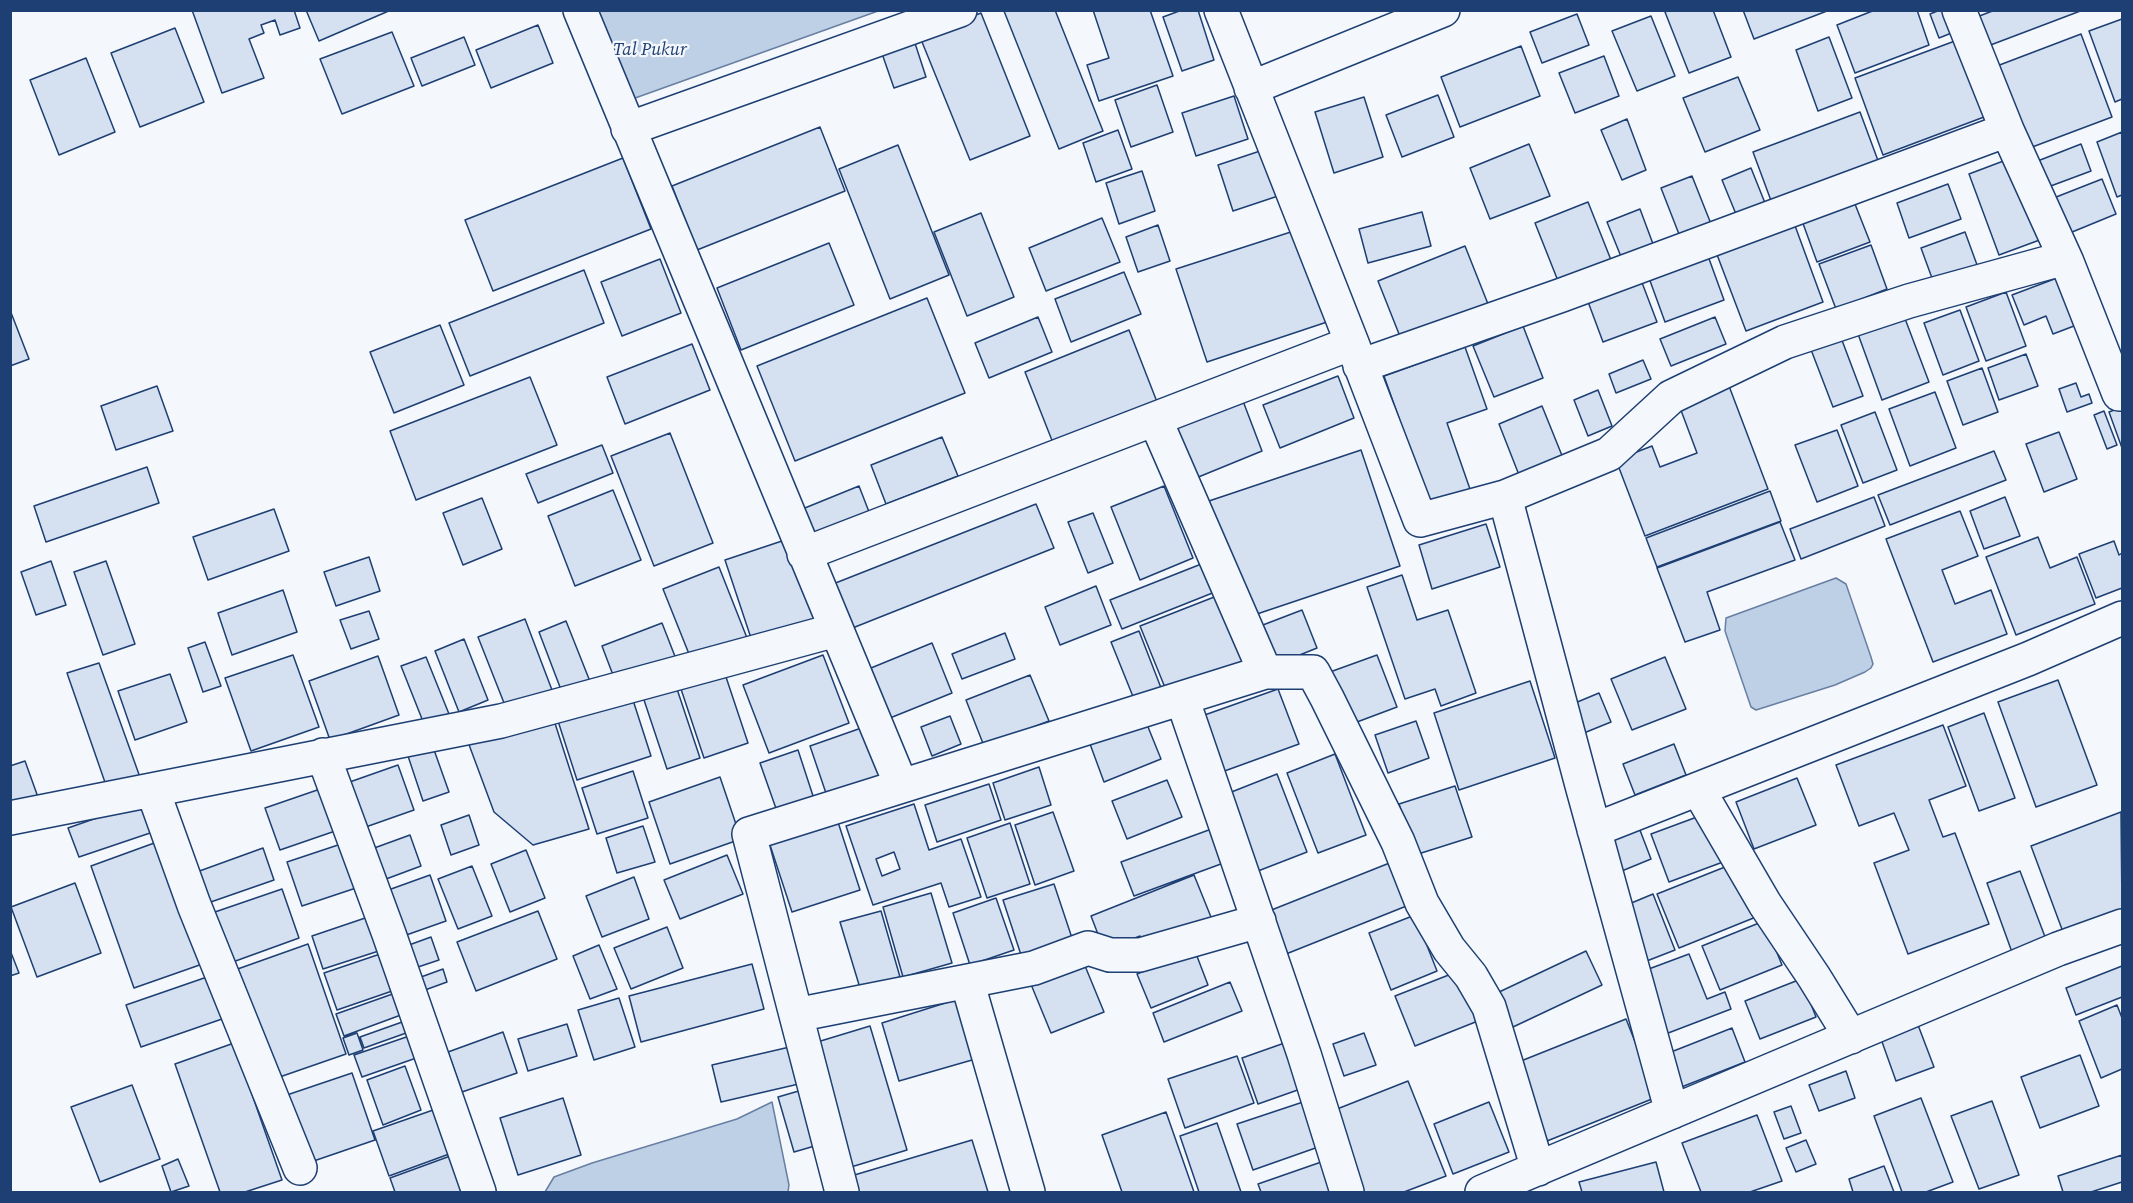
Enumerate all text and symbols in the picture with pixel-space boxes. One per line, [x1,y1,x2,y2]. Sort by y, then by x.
water label: Tal Pukur [613,39,687,61]

